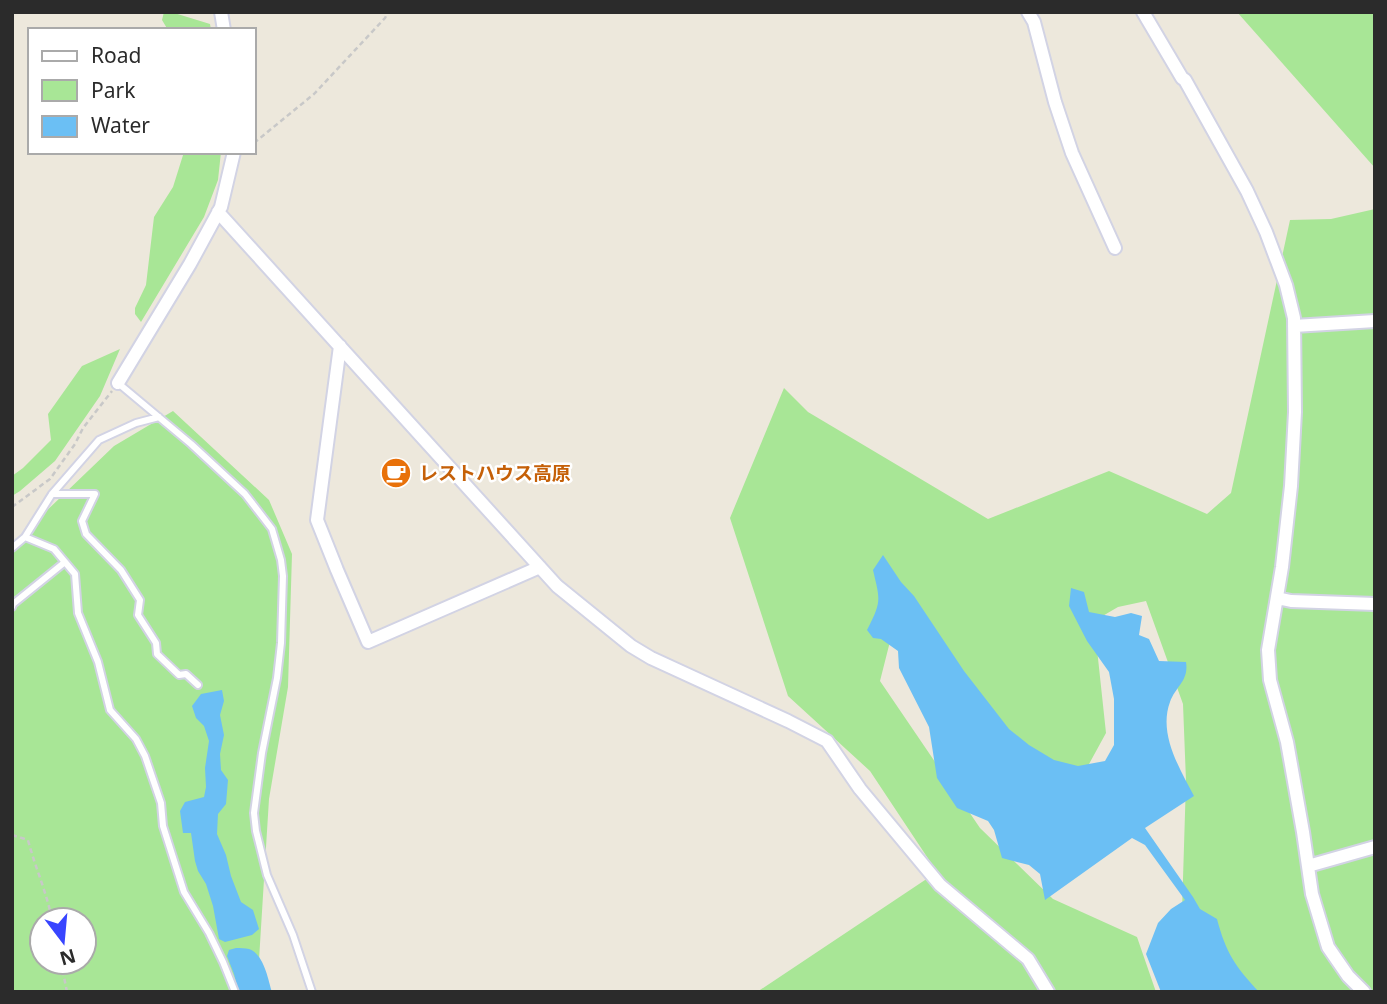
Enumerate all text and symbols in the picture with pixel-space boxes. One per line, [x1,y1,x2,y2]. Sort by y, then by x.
legend [28,28,256,154]
text: Road [91,41,141,69]
text: Park [91,76,136,104]
text: Water [91,111,150,139]
cafe icon: レストハウス高原 [379,456,413,490]
place label: レストハウス高原 [419,460,571,486]
north arrow [28,906,98,976]
text: N [57,943,79,972]

